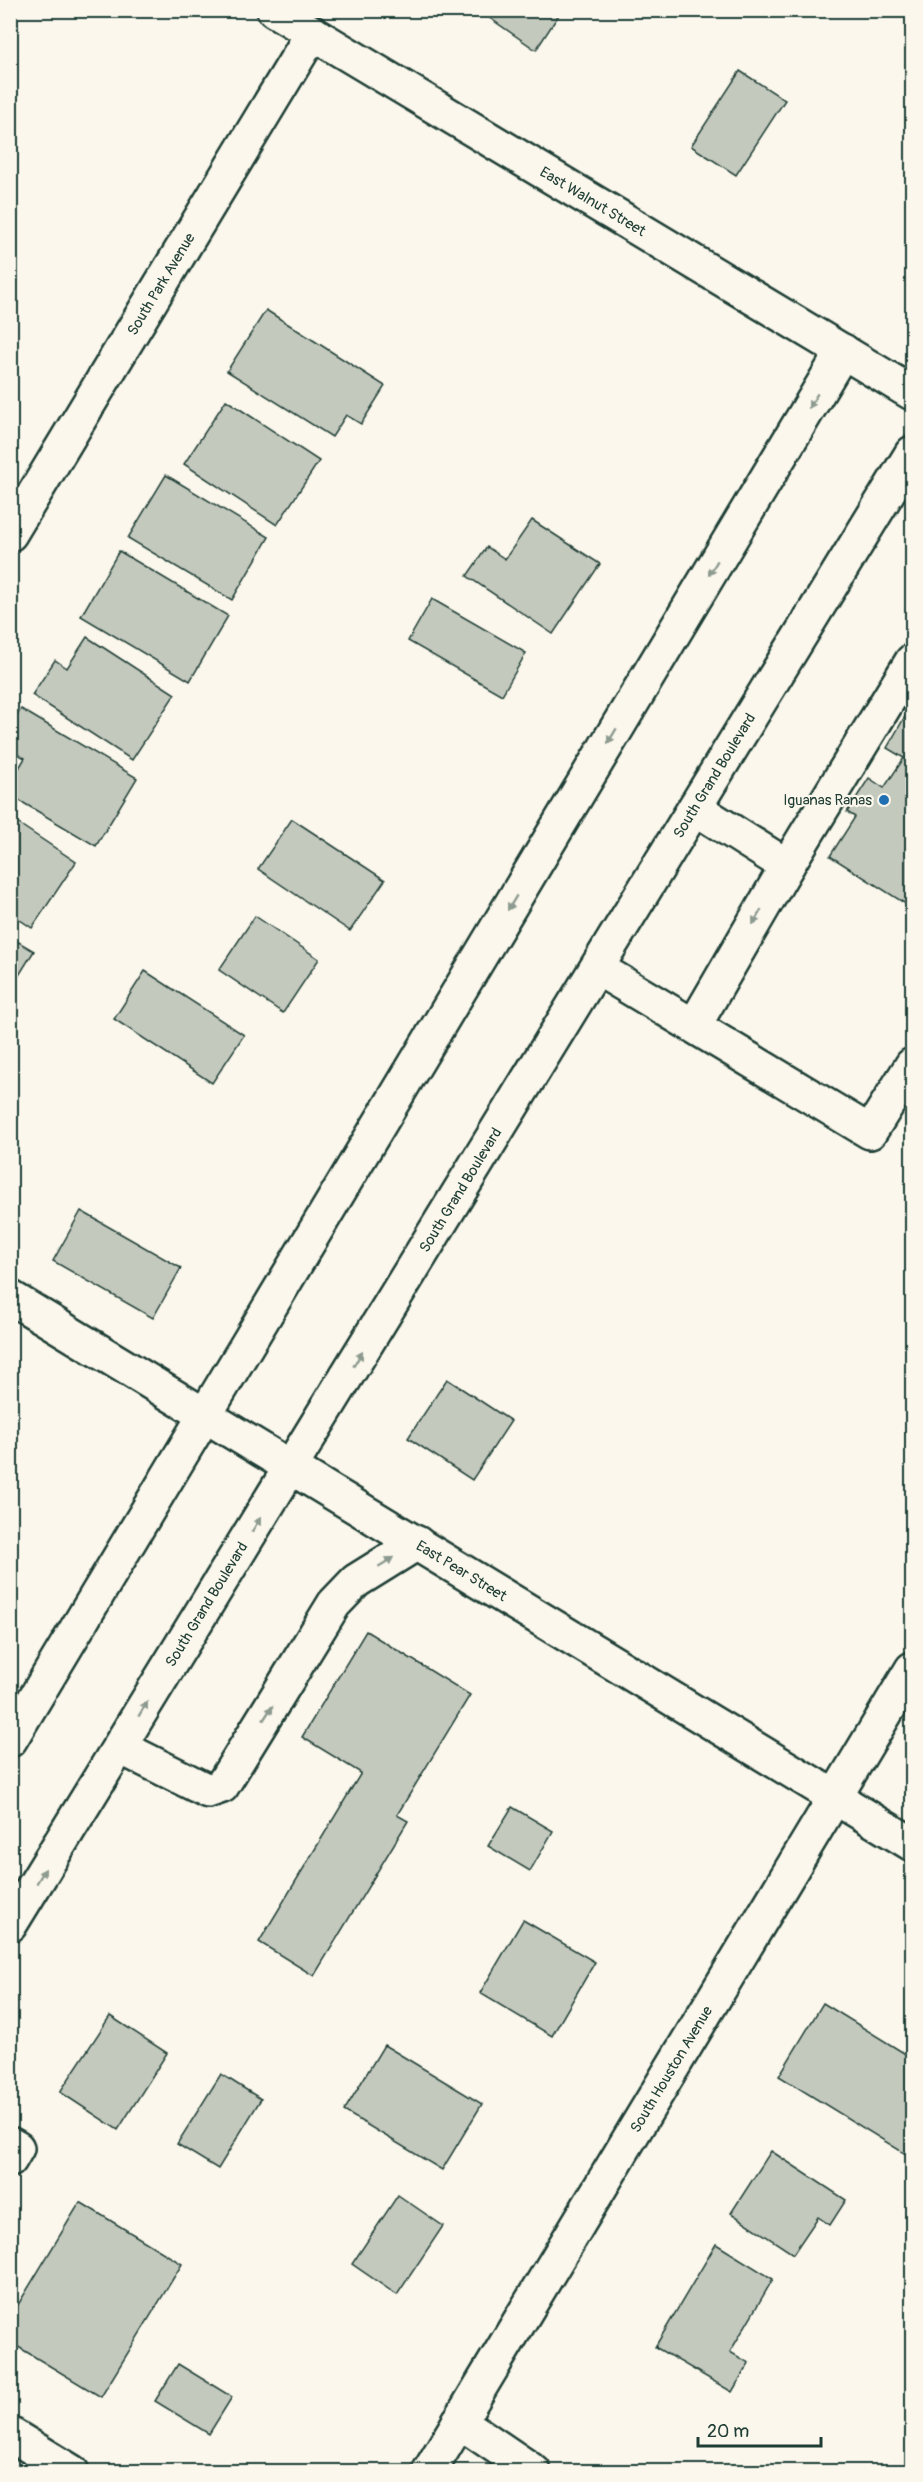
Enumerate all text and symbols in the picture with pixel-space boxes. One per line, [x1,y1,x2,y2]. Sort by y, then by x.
street label: East Walnut Street [536,162,650,241]
street label: South Park Avenue [123,229,200,339]
one-way arrow [808,393,818,410]
one-way arrow [707,560,718,576]
street label: South Grand Boulevard [669,710,760,842]
one-way arrow [607,728,618,744]
place label: Iguanas Ranas [783,791,872,810]
marker: Iguanas Ranas [877,793,891,807]
one-way arrow [507,895,518,911]
one-way arrow [753,908,763,925]
street label: South Grand Boulevard [415,1124,506,1256]
one-way arrow [352,1351,363,1367]
one-way arrow [250,1517,261,1533]
street label: East Pear Street [413,1536,511,1606]
street label: South Grand Boulevard [161,1538,252,1670]
one-way arrow [378,1557,394,1568]
one-way arrow [137,1701,148,1717]
one-way arrow [262,1706,274,1722]
one-way arrow [36,1868,47,1884]
street label: South Houston Avenue [626,2002,717,2136]
scale bar [698,2410,821,2448]
text: 20 m [707,2420,749,2443]

